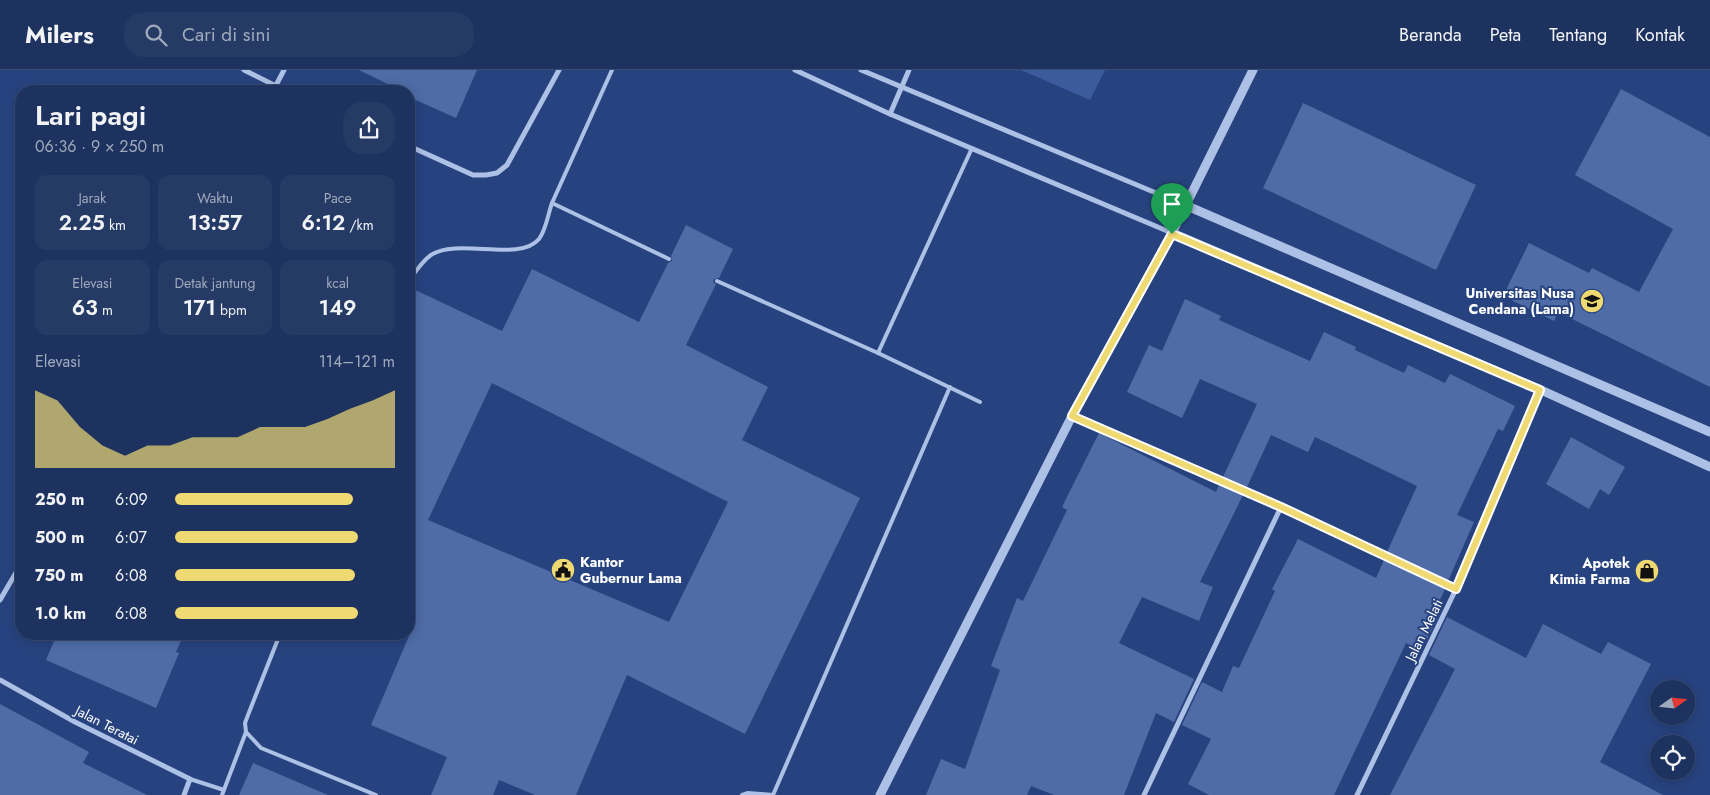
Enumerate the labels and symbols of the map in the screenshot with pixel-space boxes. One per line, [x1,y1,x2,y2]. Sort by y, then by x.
pin [1151,183,1193,234]
place label: Universitas Nusa Cendana (Lama) [1465,283,1574,319]
school or university icon: Universitas Nusa Cendana (Lama) [1579,288,1605,314]
place label: Kantor Gubernur Lama [580,552,682,588]
place label: Apotek Kimia Farma [1550,553,1630,589]
public building icon: Kantor Gubernur Lama [550,557,576,583]
shop icon: Apotek Kimia Farma [1634,558,1660,584]
street label: Jalan Melati [1399,595,1448,666]
north arrow [1650,680,1695,725]
street label: Jalan Teratai [70,699,142,750]

